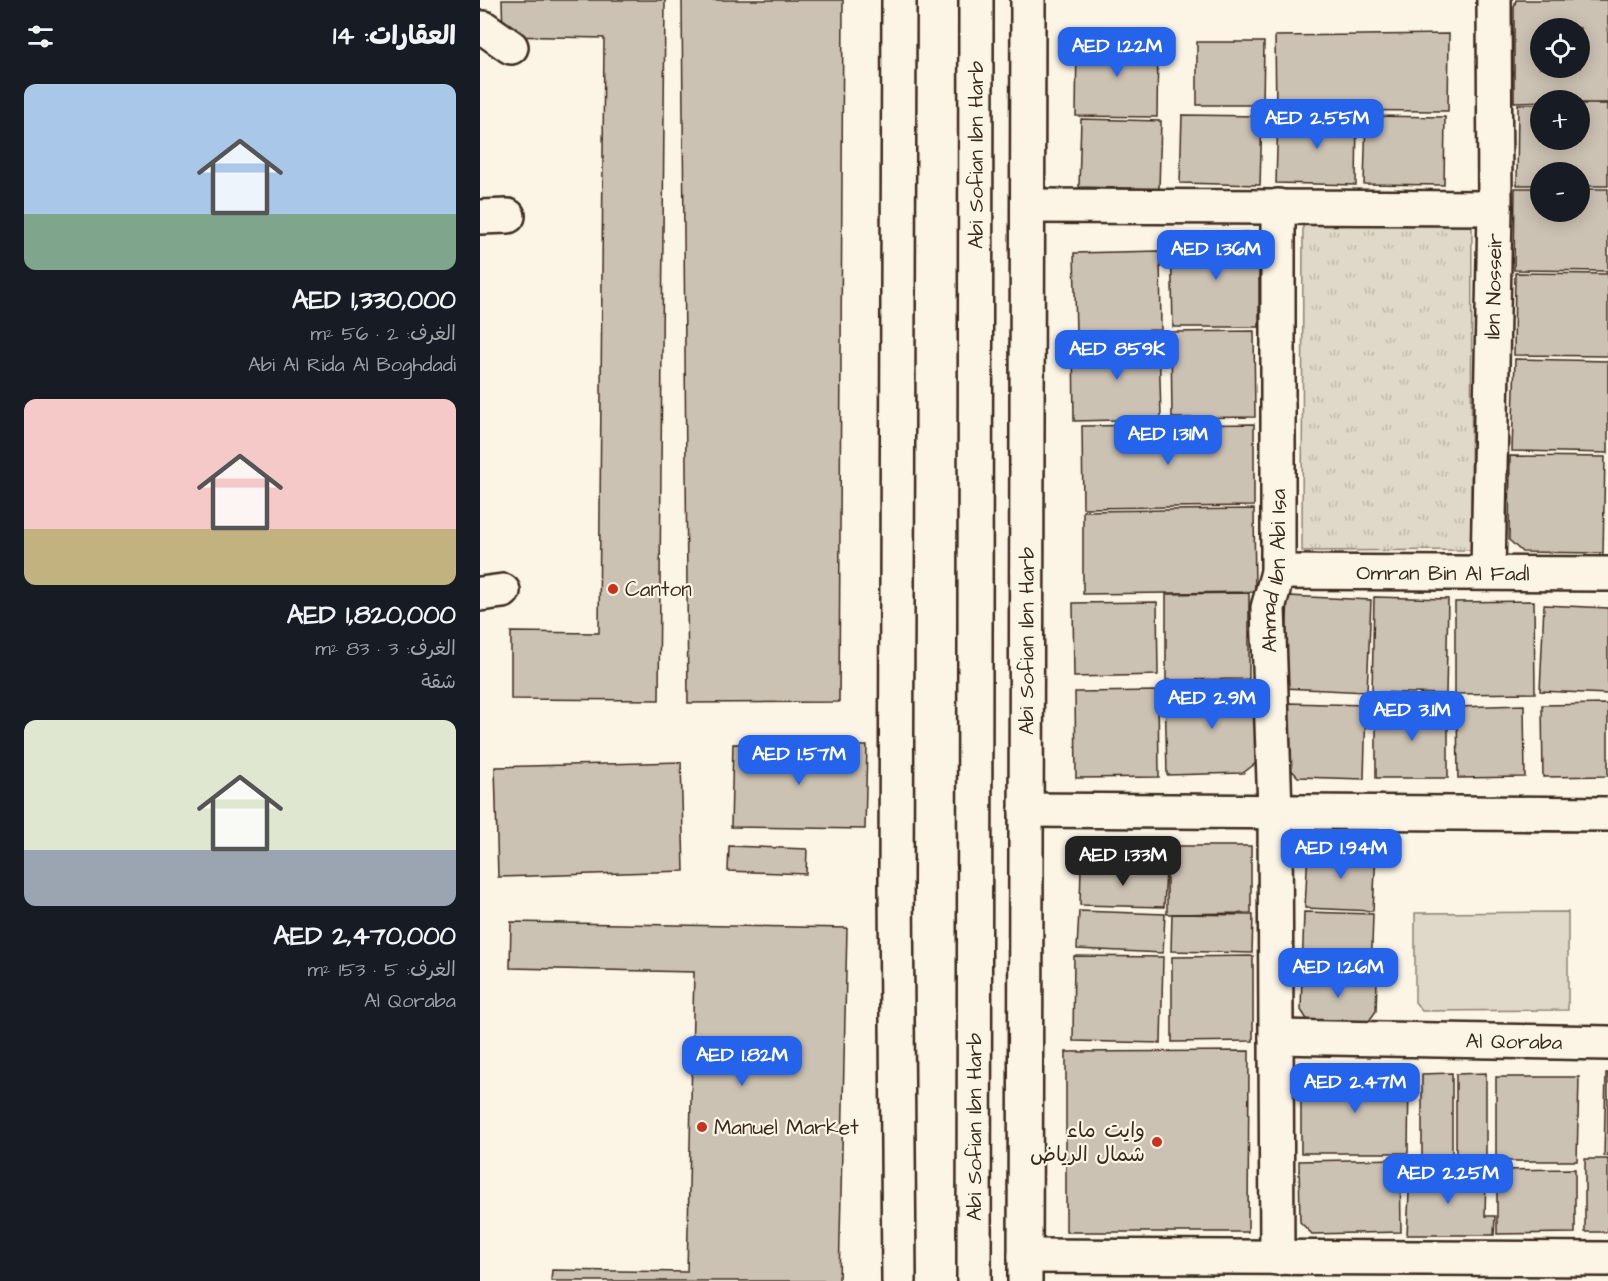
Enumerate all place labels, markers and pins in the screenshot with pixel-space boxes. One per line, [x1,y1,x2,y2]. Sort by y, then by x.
pin: AED 1.22M [1048,27,1186,78]
pin: AED 2.55M [1248,99,1386,150]
pin: AED 1.36M [1147,230,1285,281]
pin: AED 859K [1055,330,1179,381]
pin: AED 1.31M [1099,415,1237,466]
place label: Canton [625,575,692,604]
marker: Canton [606,582,620,596]
pin: AED 2.9M [1150,679,1274,730]
pin: AED 3.1M [1350,691,1474,742]
pin: AED 1.57M [730,735,868,786]
pin: AED 1.94M [1272,829,1410,880]
pin: AED 1.33M [1054,836,1192,887]
pin: AED 1.26M [1269,948,1407,999]
pin: AED 1.82M [673,1036,811,1087]
pin: AED 2.47M [1286,1063,1424,1114]
place label: Manuel Market [714,1113,859,1142]
place label: وايت ماء شمال الرياض [1030,1116,1145,1169]
marker: Manuel Market [695,1120,709,1134]
marker: وايت ماء شمال الرياض [1150,1135,1164,1149]
pin: AED 2.25M [1379,1154,1517,1205]

